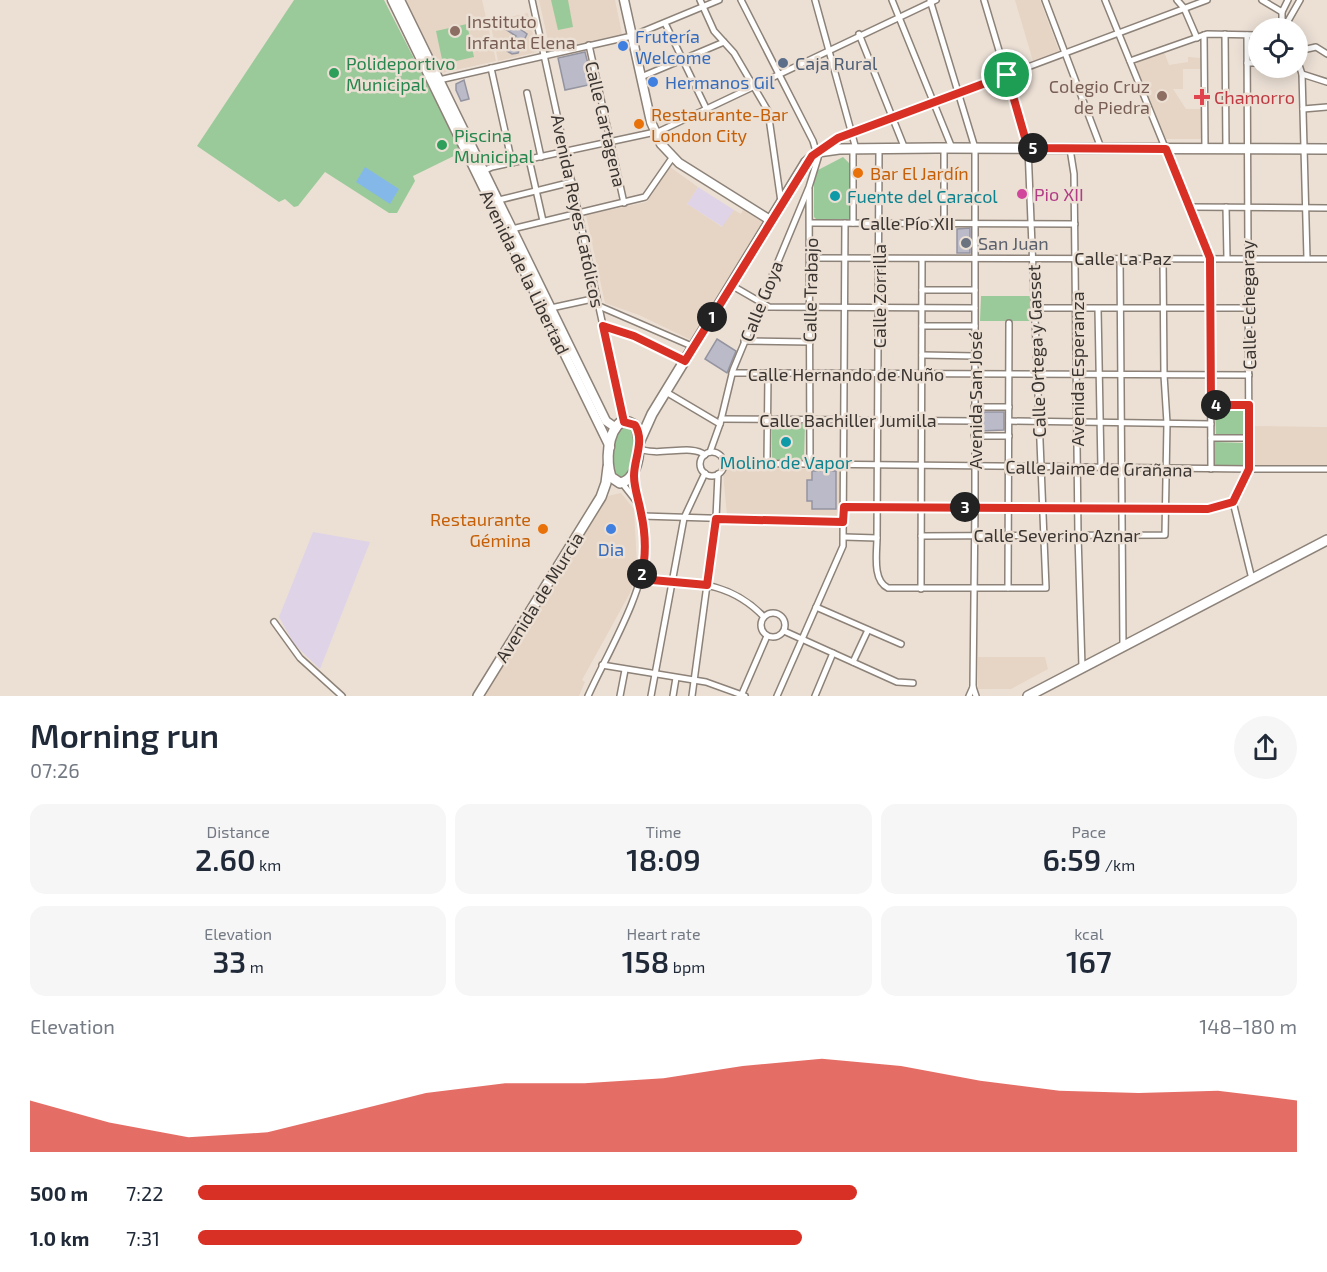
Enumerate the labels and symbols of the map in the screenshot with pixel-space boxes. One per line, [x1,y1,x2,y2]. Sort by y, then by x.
place label: Instituto Infanta Elena [467,10,576,53]
marker: Instituto Infanta Elena [448,24,462,38]
place label: Frutería Welcome [635,25,711,68]
marker: Frutería Welcome [616,39,630,53]
pin [981,49,1032,100]
place label: Polideportivo Municipal [346,52,455,95]
place label: Caja Rural [795,52,878,74]
marker: Caja Rural [776,56,790,70]
street label: Calle Cartagena [581,59,631,189]
marker: Polideportivo Municipal [327,66,341,80]
place label: Hermanos Gil [665,71,775,93]
marker: Hermanos Gil [646,75,660,89]
place label: Colegio Cruz de Piedra [1049,75,1150,118]
place label: Chamorro [1214,86,1295,108]
marker: Colegio Cruz de Piedra [1155,89,1169,103]
marker: Chamorro [1195,90,1209,104]
place label: Restaurante-Bar London City [651,103,788,146]
street label: Avenida Reyes Católicos [547,112,609,310]
marker: Restaurante-Bar London City [632,117,646,131]
place label: Piscina Municipal [454,124,535,167]
pin: 5 [1018,133,1048,163]
marker: Piscina Municipal [435,138,449,152]
place label: Bar El Jardín [870,162,969,184]
marker: Bar El Jardín [851,166,865,180]
place label: Pio XII [1034,183,1084,205]
place label: Fuente del Caracol [847,185,998,207]
street label: Avenida de la Libertad [476,186,574,358]
marker: Pio XII [1015,187,1029,201]
marker: Fuente del Caracol [828,189,842,203]
street label: Calle Pío XII [860,212,954,234]
place label: San Juan [978,232,1049,254]
marker: San Juan [959,236,973,250]
street label: Calle Trabajo [798,237,822,343]
street label: Calle Echegaray [1236,239,1260,370]
street label: Calle Zorrilla [868,244,890,348]
street label: Calle La Paz [1074,247,1172,269]
street label: Calle Goya [735,257,787,345]
street label: Calle Ortega y Gasset [1022,264,1050,438]
street label: Avenida Esperanza [1066,291,1088,447]
pin: 1 [697,302,727,332]
street label: Avenida San José [964,331,986,469]
street label: Calle Hernando de Nuño [748,363,944,385]
pin: 4 [1201,390,1231,420]
street label: Calle Bachiller Jumilla [759,409,937,431]
marker: Molino de Vapor [779,435,793,449]
place label: Molino de Vapor [720,451,852,473]
street label: Calle Jaime de Grañana [1005,455,1193,481]
pin: 3 [950,492,980,522]
place label: Restaurante Gémina [430,508,531,551]
marker: Restaurante Gémina [536,522,550,536]
marker: Dia [604,522,618,536]
street label: Calle Severino Aznar [973,524,1141,546]
street label: Avenida de Murcia [490,528,588,666]
place label: Dia [598,538,624,560]
pin: 2 [627,559,657,589]

